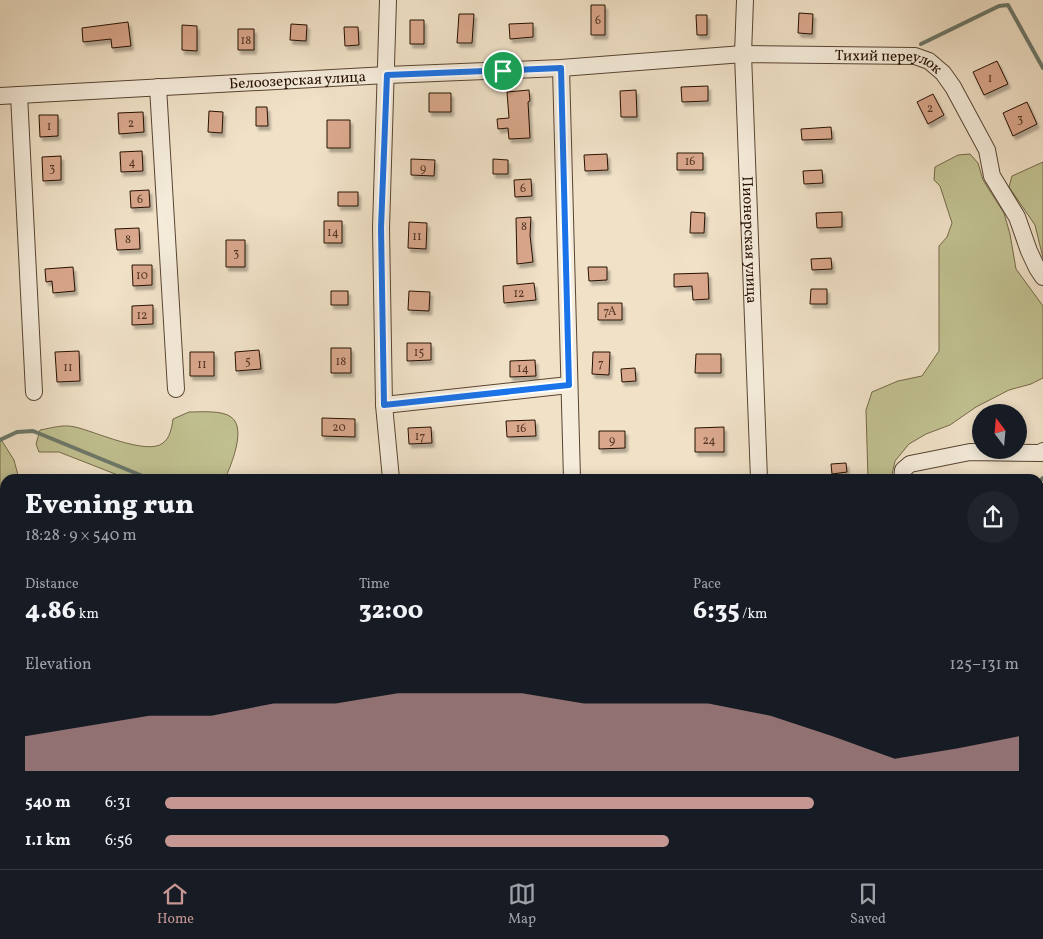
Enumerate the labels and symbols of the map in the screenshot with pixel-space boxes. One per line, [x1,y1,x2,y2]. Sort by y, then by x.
house number: 6 [595,13,601,29]
house number: 18 [241,33,251,49]
street label: Тихий переулок [835,46,946,80]
pin [482,50,524,92]
street label: Белоозерская улица [229,67,367,96]
house number: 1 [988,71,992,87]
house number: 2 [927,101,933,117]
house number: 3 [1017,112,1023,128]
house number: 2 [128,116,134,132]
house number: 1 [47,119,51,135]
house number: 16 [685,154,695,170]
house number: 4 [128,155,136,171]
house number: 3 [49,161,55,177]
house number: 9 [420,161,426,177]
street label: Пионерская улица [736,176,761,304]
house number: 6 [520,181,526,197]
house number: 6 [137,192,143,208]
house number: 8 [521,219,527,235]
house number: 14 [327,225,339,241]
house number: 11 [412,229,422,245]
house number: 8 [125,232,131,248]
house number: 3 [233,246,239,262]
house number: 10 [136,268,148,284]
house number: 12 [513,286,525,302]
house number: 7А [603,304,617,320]
house number: 12 [136,308,148,324]
house number: 15 [414,345,424,361]
house number: 5 [245,354,251,370]
house number: 18 [336,354,346,370]
house number: 7 [598,356,604,372]
house number: 11 [197,357,207,373]
house number: 11 [63,360,73,376]
house number: 14 [517,361,529,377]
north arrow [972,404,1028,459]
house number: 20 [332,420,346,436]
house number: 16 [516,421,526,437]
house number: 17 [415,429,425,445]
house number: 9 [609,433,615,449]
house number: 24 [702,433,716,449]

